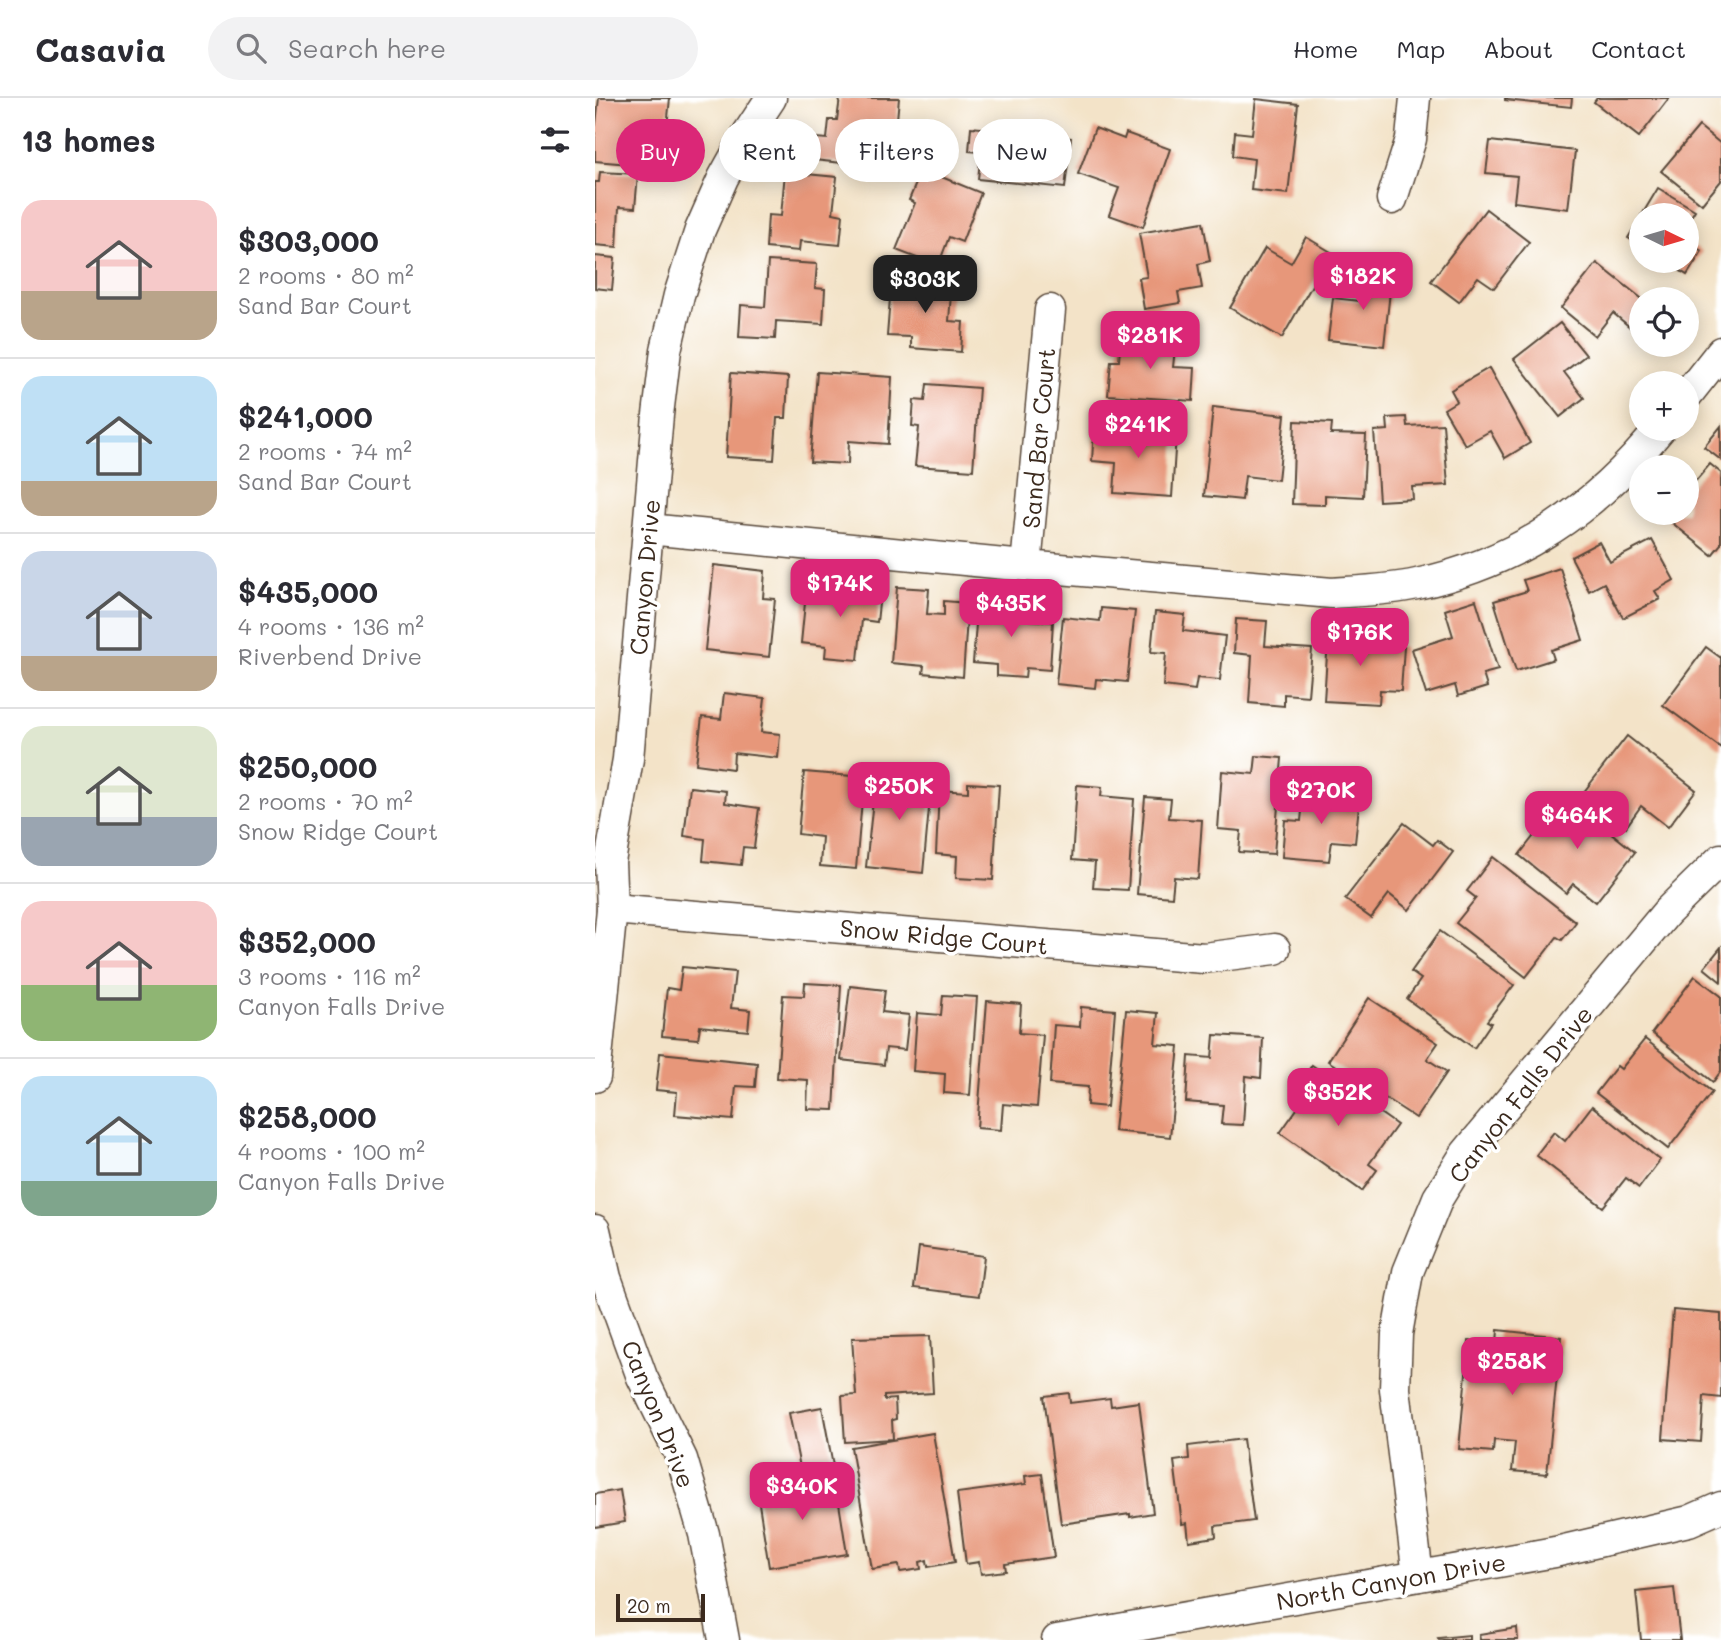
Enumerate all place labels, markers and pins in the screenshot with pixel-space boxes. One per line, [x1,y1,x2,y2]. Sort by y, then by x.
pin: $182K [1314,252,1412,312]
pin: $303K [876,256,974,315]
pin: $281K [1101,312,1199,371]
pin: $241K [1089,400,1187,460]
pin: $174K [791,560,889,619]
pin: $435K [962,580,1060,639]
pin: $176K [1311,608,1409,668]
pin: $250K [850,762,948,822]
pin: $270K [1272,766,1370,826]
pin: $464K [1528,792,1626,851]
pin: $352K [1289,1068,1387,1128]
pin: $258K [1463,1338,1561,1397]
pin: $340K [753,1462,851,1522]

